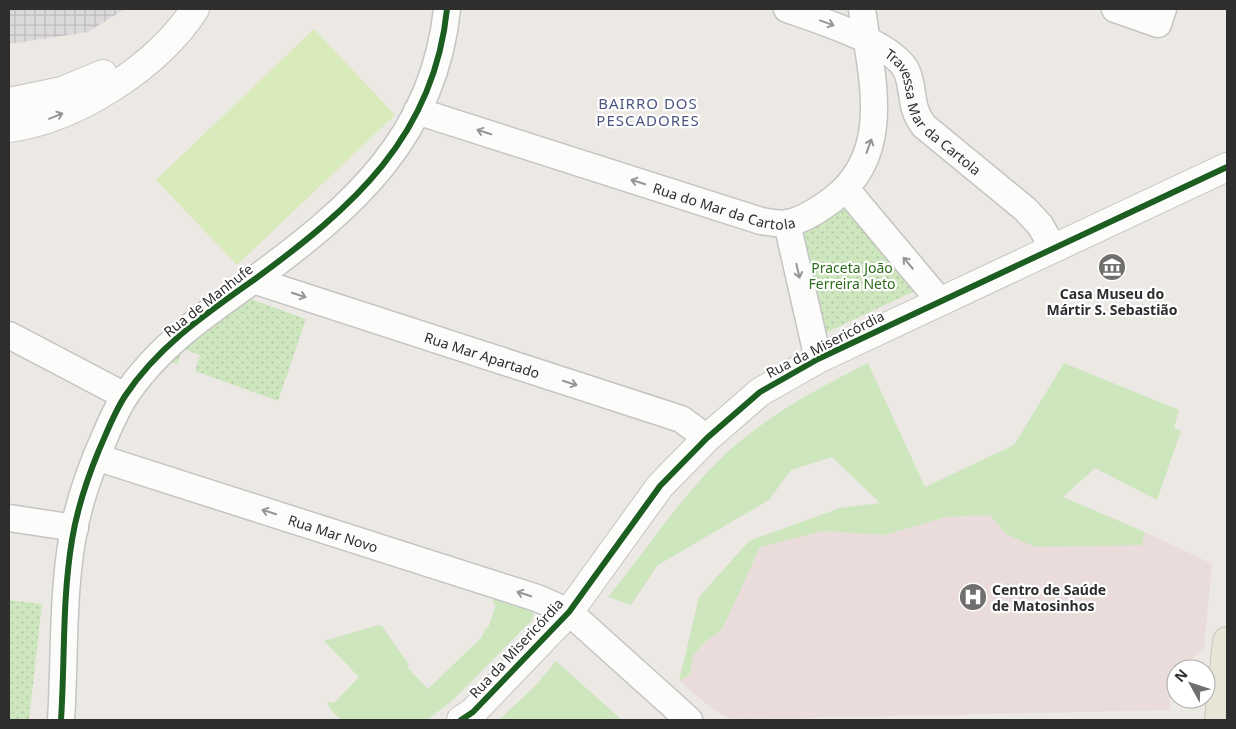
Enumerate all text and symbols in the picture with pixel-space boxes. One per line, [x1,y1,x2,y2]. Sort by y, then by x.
one-way arrow [819,19,834,28]
street label: Travessa Mar da Cartola [882,44,985,179]
district label: BAIRRO DOS PESCADORES [596,93,700,130]
one-way arrow [48,110,63,120]
one-way arrow [476,127,492,136]
one-way arrow [865,139,874,154]
one-way arrow [631,176,647,186]
street label: Rua do Mar da Cartola [651,178,797,233]
museum icon: Casa Museu do Mártir S. Sebastião [1097,252,1127,282]
one-way arrow [902,257,913,270]
park label: Praceta João Ferreira Neto [808,258,896,293]
street label: Rua de Manhufe [160,259,257,341]
one-way arrow [794,262,803,278]
place label: Casa Museu do Mártir S. Sebastião [1046,284,1178,319]
one-way arrow [291,291,307,300]
street label: Rua da Misericórdia [763,306,887,382]
street label: Rua Mar Apartado [422,327,542,382]
one-way arrow [562,379,578,389]
one-way arrow [262,507,277,516]
street label: Rua Mar Novo [286,510,381,556]
place label: Centro de Saúde de Matosinhos [992,580,1106,615]
hospital icon: Centro de Saúde de Matosinhos [958,582,988,612]
one-way arrow [516,588,532,598]
street label: Rua da Misericórdia [465,594,567,702]
north arrow [1166,659,1216,709]
text: N [1170,665,1192,686]

